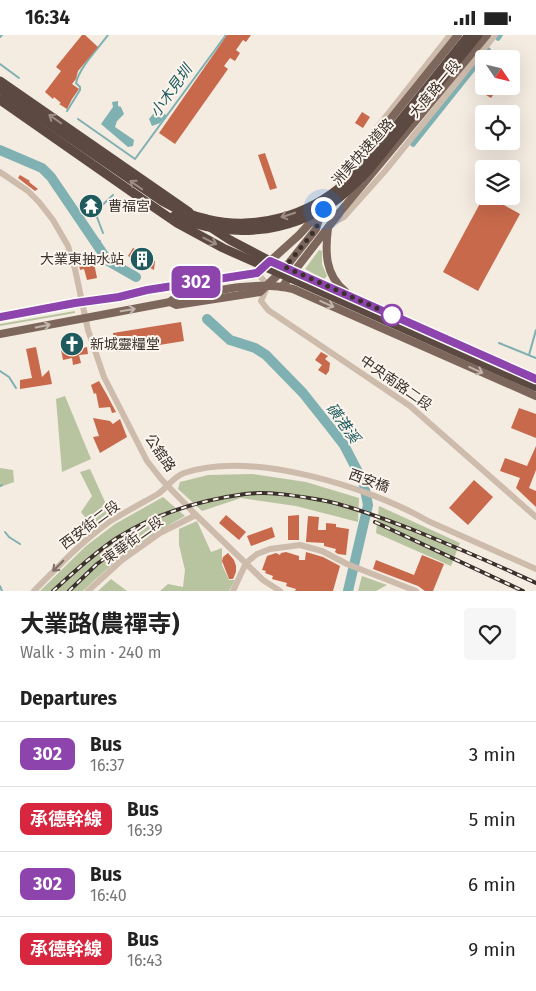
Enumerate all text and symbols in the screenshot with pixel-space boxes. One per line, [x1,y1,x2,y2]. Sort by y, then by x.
text: 16:34 [25,6,70,29]
north arrow [475,50,520,95]
map controls [475,50,520,205]
street label: 大度路一段 [406,57,464,121]
water label: 小木見圳 [146,60,197,121]
button: locate [475,105,520,150]
one-way arrow [48,114,62,124]
street label: 洲美快速道路 [329,115,397,189]
button: layers [475,160,520,205]
one-way arrow [129,179,143,190]
temple icon: 曹福宮 [78,193,104,219]
your location [311,197,336,222]
place label: 曹福宮 [108,198,150,215]
one-way arrow [281,211,297,220]
one-way arrow [202,236,217,246]
building icon: 大業東抽水站 [129,246,155,272]
place label: 大業東抽水站 [40,251,124,268]
line badge: 302 [167,266,225,298]
text: 302 [182,271,211,293]
one-way arrow [319,300,334,310]
one-way arrow [119,304,135,314]
unlabelled marker [381,304,403,326]
one-way arrow [34,320,50,330]
church icon: 新城靈糧堂 [59,331,85,357]
place label: 新城靈糧堂 [90,336,160,353]
street label: 中央南路二段 [357,352,435,414]
one-way arrow [468,365,483,375]
water label: 磺港溪 [322,400,365,448]
street label: 公舘路 [141,431,179,475]
street label: 西安橋 [346,466,392,496]
street label: 西安街二段 [57,497,123,553]
street label: 東華街二段 [100,513,166,567]
one-way arrow [52,560,64,573]
button: heart [464,608,516,660]
text: 大業路(農禪寺) [20,610,180,638]
text: Walk · 3 min · 240 m [20,643,162,662]
text: Departures [20,687,117,710]
text: Bus [90,733,122,756]
text: 302 [33,743,62,765]
text: 3 min [469,743,516,766]
text: 16:37 [90,756,124,775]
text: Bus [127,798,159,821]
text: 承德幹線 [30,808,102,830]
text: 5 min [469,808,516,831]
text: 16:39 [127,821,163,840]
text: Bus [90,863,122,886]
text: 302 [33,873,62,895]
text: 6 min [468,873,516,896]
text: 16:40 [90,886,127,905]
text: Bus [127,928,159,951]
text: 承德幹線 [30,938,102,960]
text: 9 min [468,938,516,961]
text: 16:43 [127,951,162,970]

